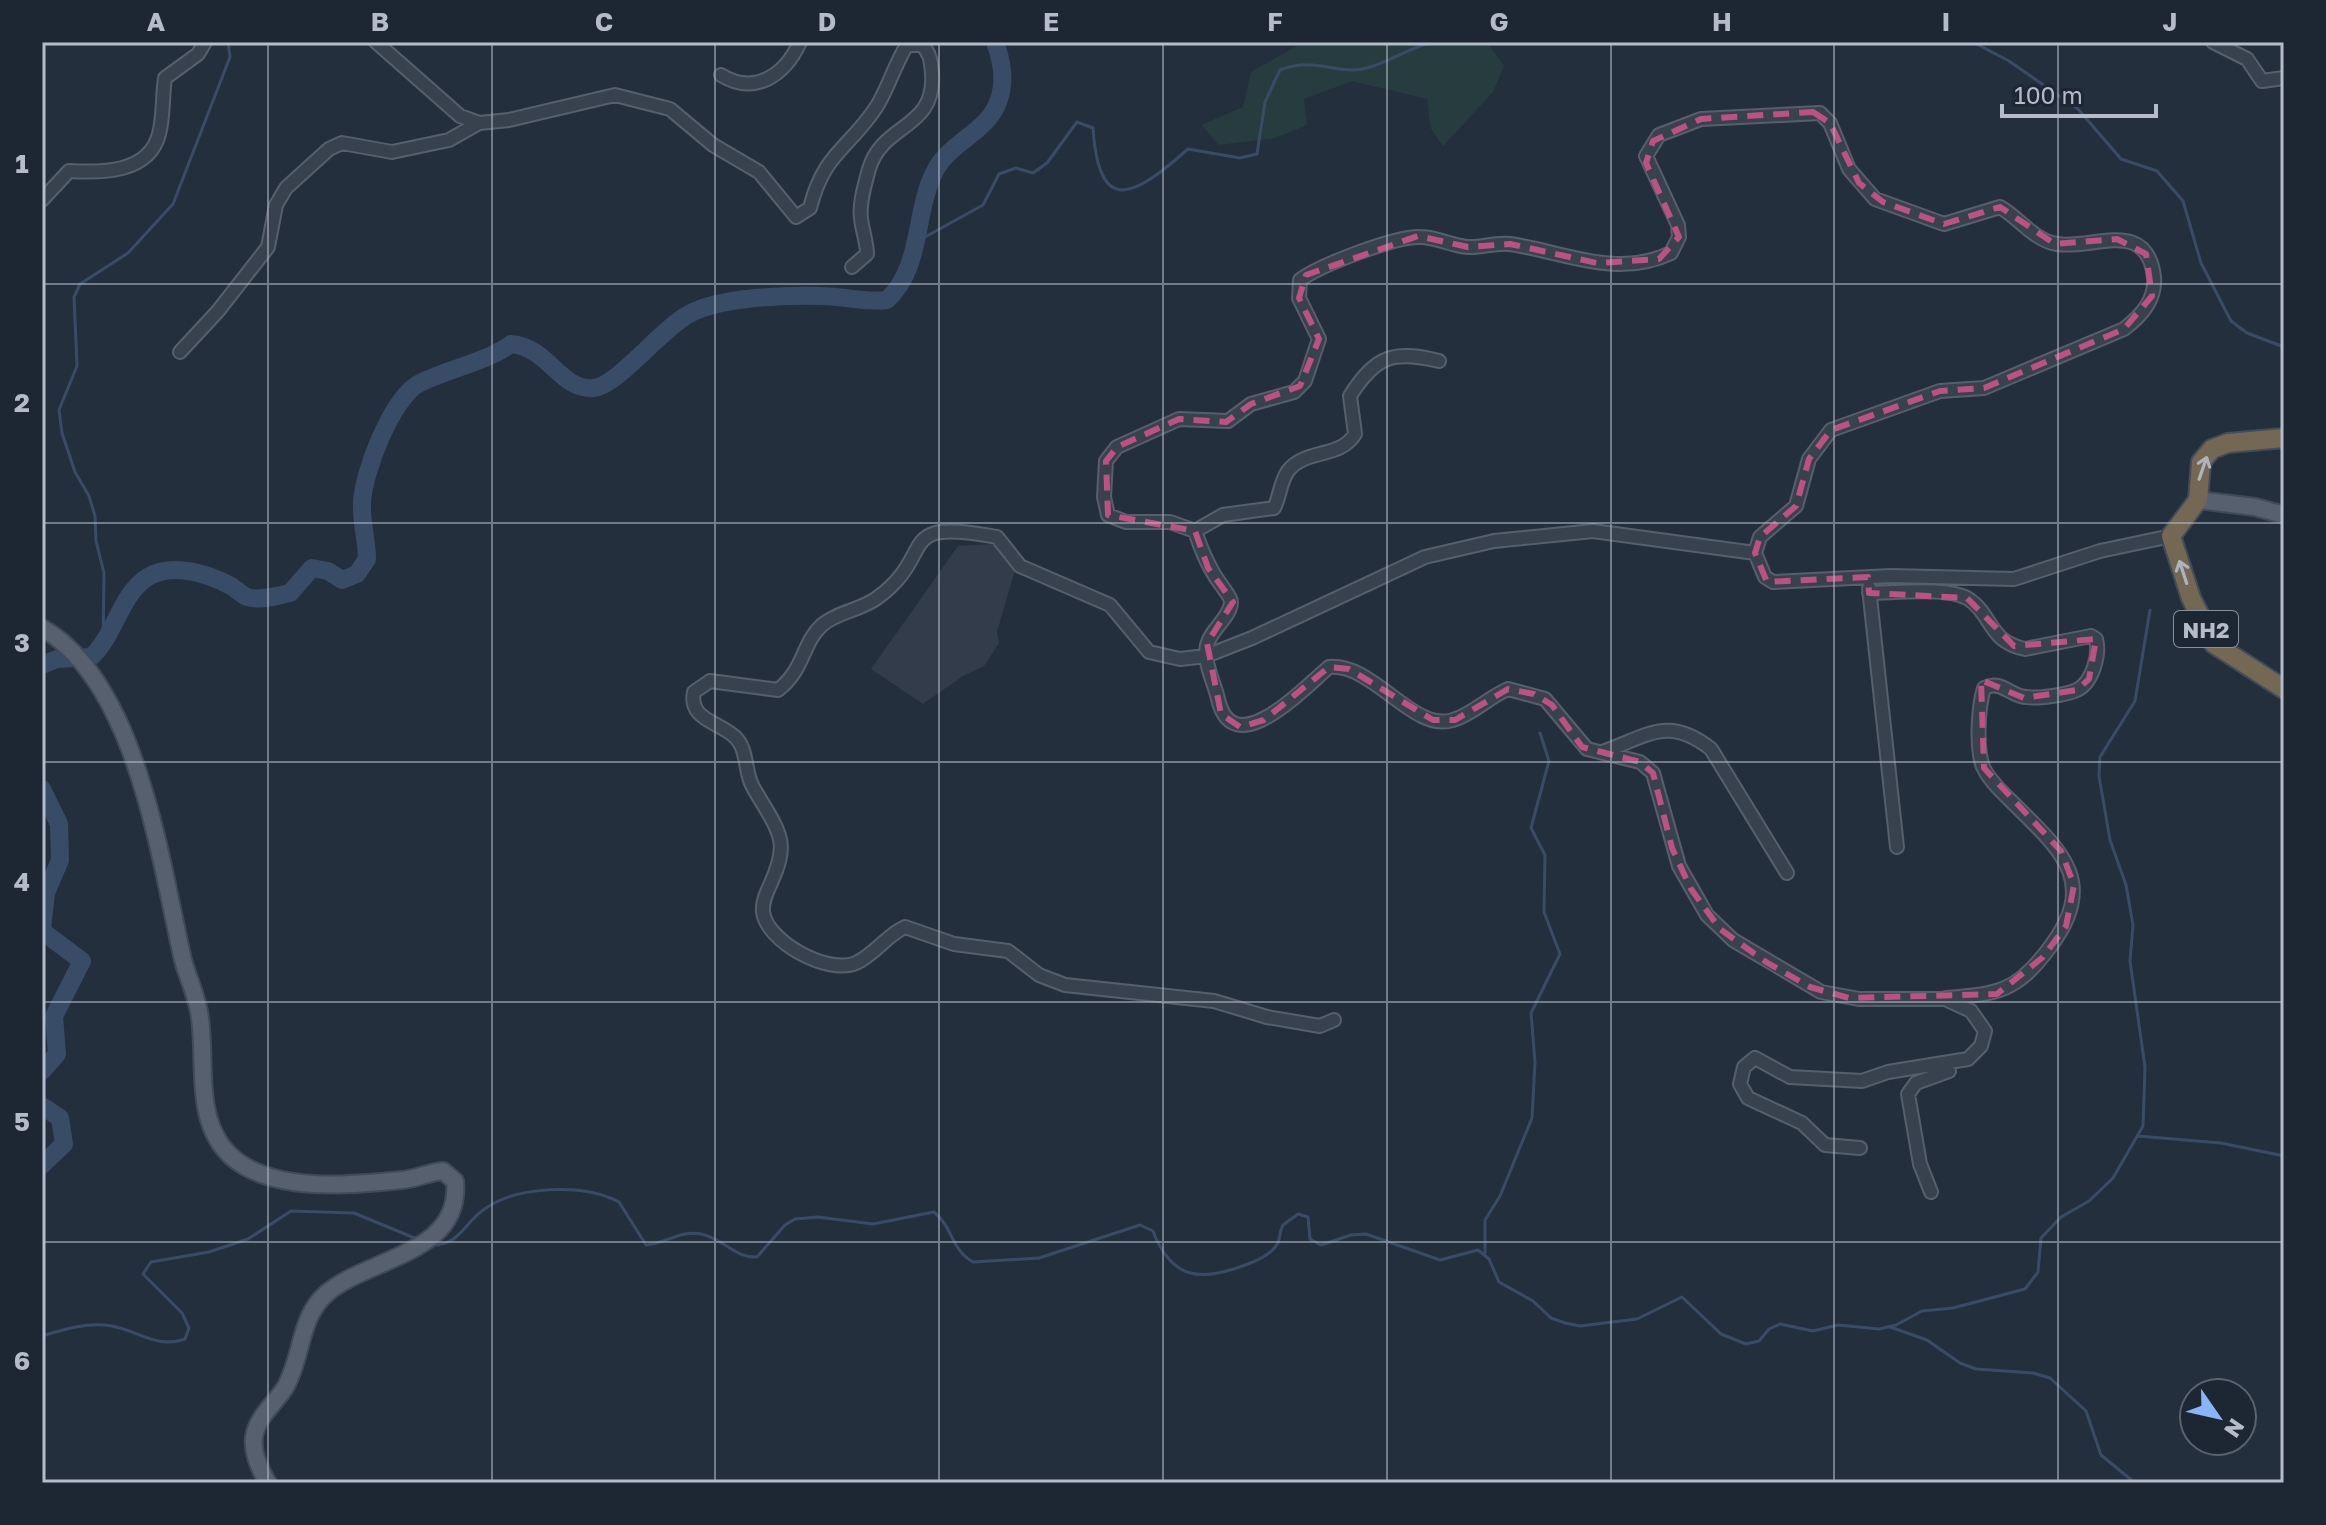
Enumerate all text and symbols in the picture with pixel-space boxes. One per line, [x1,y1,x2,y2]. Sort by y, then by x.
text: A [147,6,166,37]
text: B [371,6,389,37]
text: C [595,6,613,37]
text: D [818,6,836,37]
text: E [1043,6,1059,37]
text: F [1267,6,1283,37]
text: G [1489,6,1509,37]
text: H [1712,6,1732,37]
text: I [1942,6,1950,37]
text: J [2163,6,2177,37]
scale bar [2002,68,2156,118]
text: 100 m [2014,80,2083,109]
text: 1 [15,148,29,179]
text: 2 [14,387,30,418]
one-way arrow [2196,456,2211,481]
one-way arrow [2174,560,2189,585]
road number: NH2 [2174,611,2238,647]
text: 3 [14,627,30,658]
text: 4 [14,866,30,897]
text: 5 [14,1106,30,1137]
text: 6 [14,1345,30,1376]
north arrow [2178,1377,2258,1457]
text: N [2219,1414,2251,1443]

